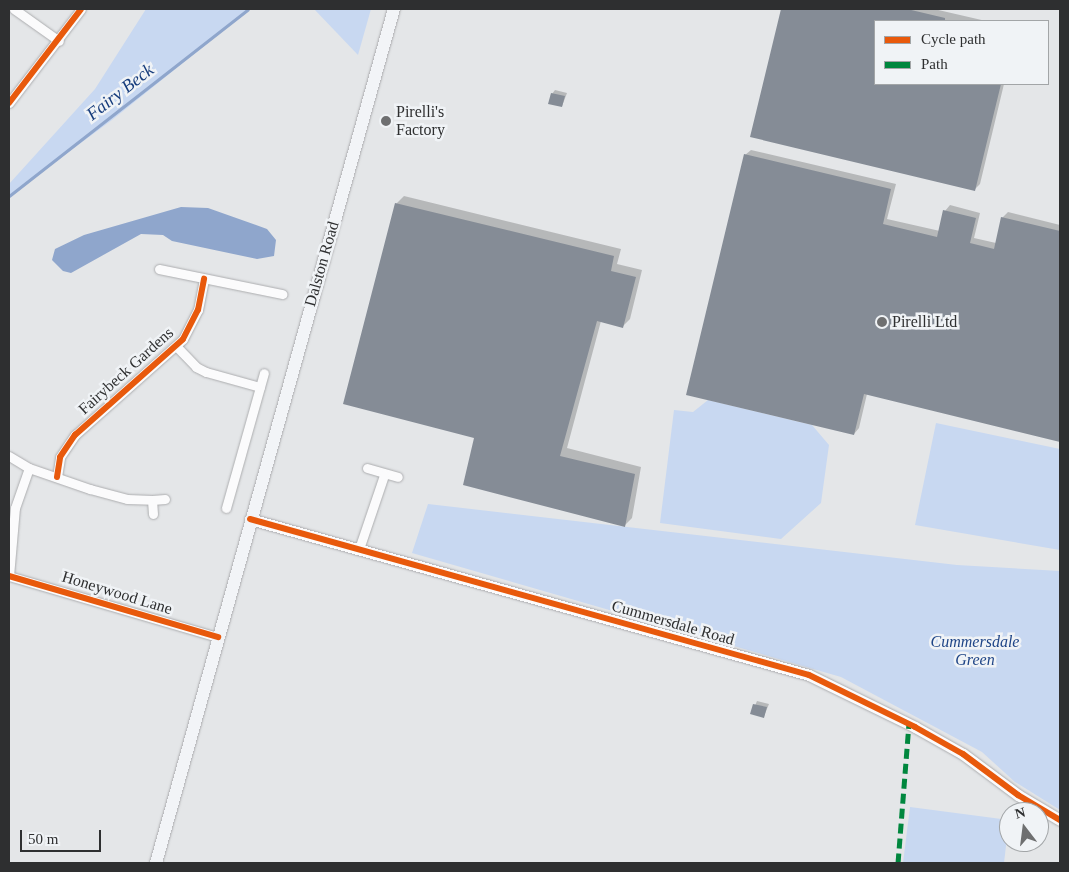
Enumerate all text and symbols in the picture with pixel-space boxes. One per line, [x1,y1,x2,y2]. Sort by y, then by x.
legend [874,20,1049,85]
text: Cycle path [921,31,986,47]
text: Path [921,56,948,72]
water label: Fairy Beck [82,59,158,125]
place label: Pirelli's Factory [396,102,445,140]
marker: Pirelli's Factory [380,115,392,127]
street label: Dalston Road [301,219,343,309]
place label: Pirelli Ltd [892,312,957,332]
marker: Pirelli Ltd [876,316,888,328]
street label: Fairybeck Gardens [75,323,177,419]
street label: Honeywood Lane [60,567,174,619]
street label: Cummersdale Road [609,596,737,650]
park label: Cummersdale Green [931,632,1019,670]
north arrow [999,802,1049,852]
text: N [1013,804,1027,822]
scale bar [22,820,104,852]
text: 50 m [28,831,58,847]

